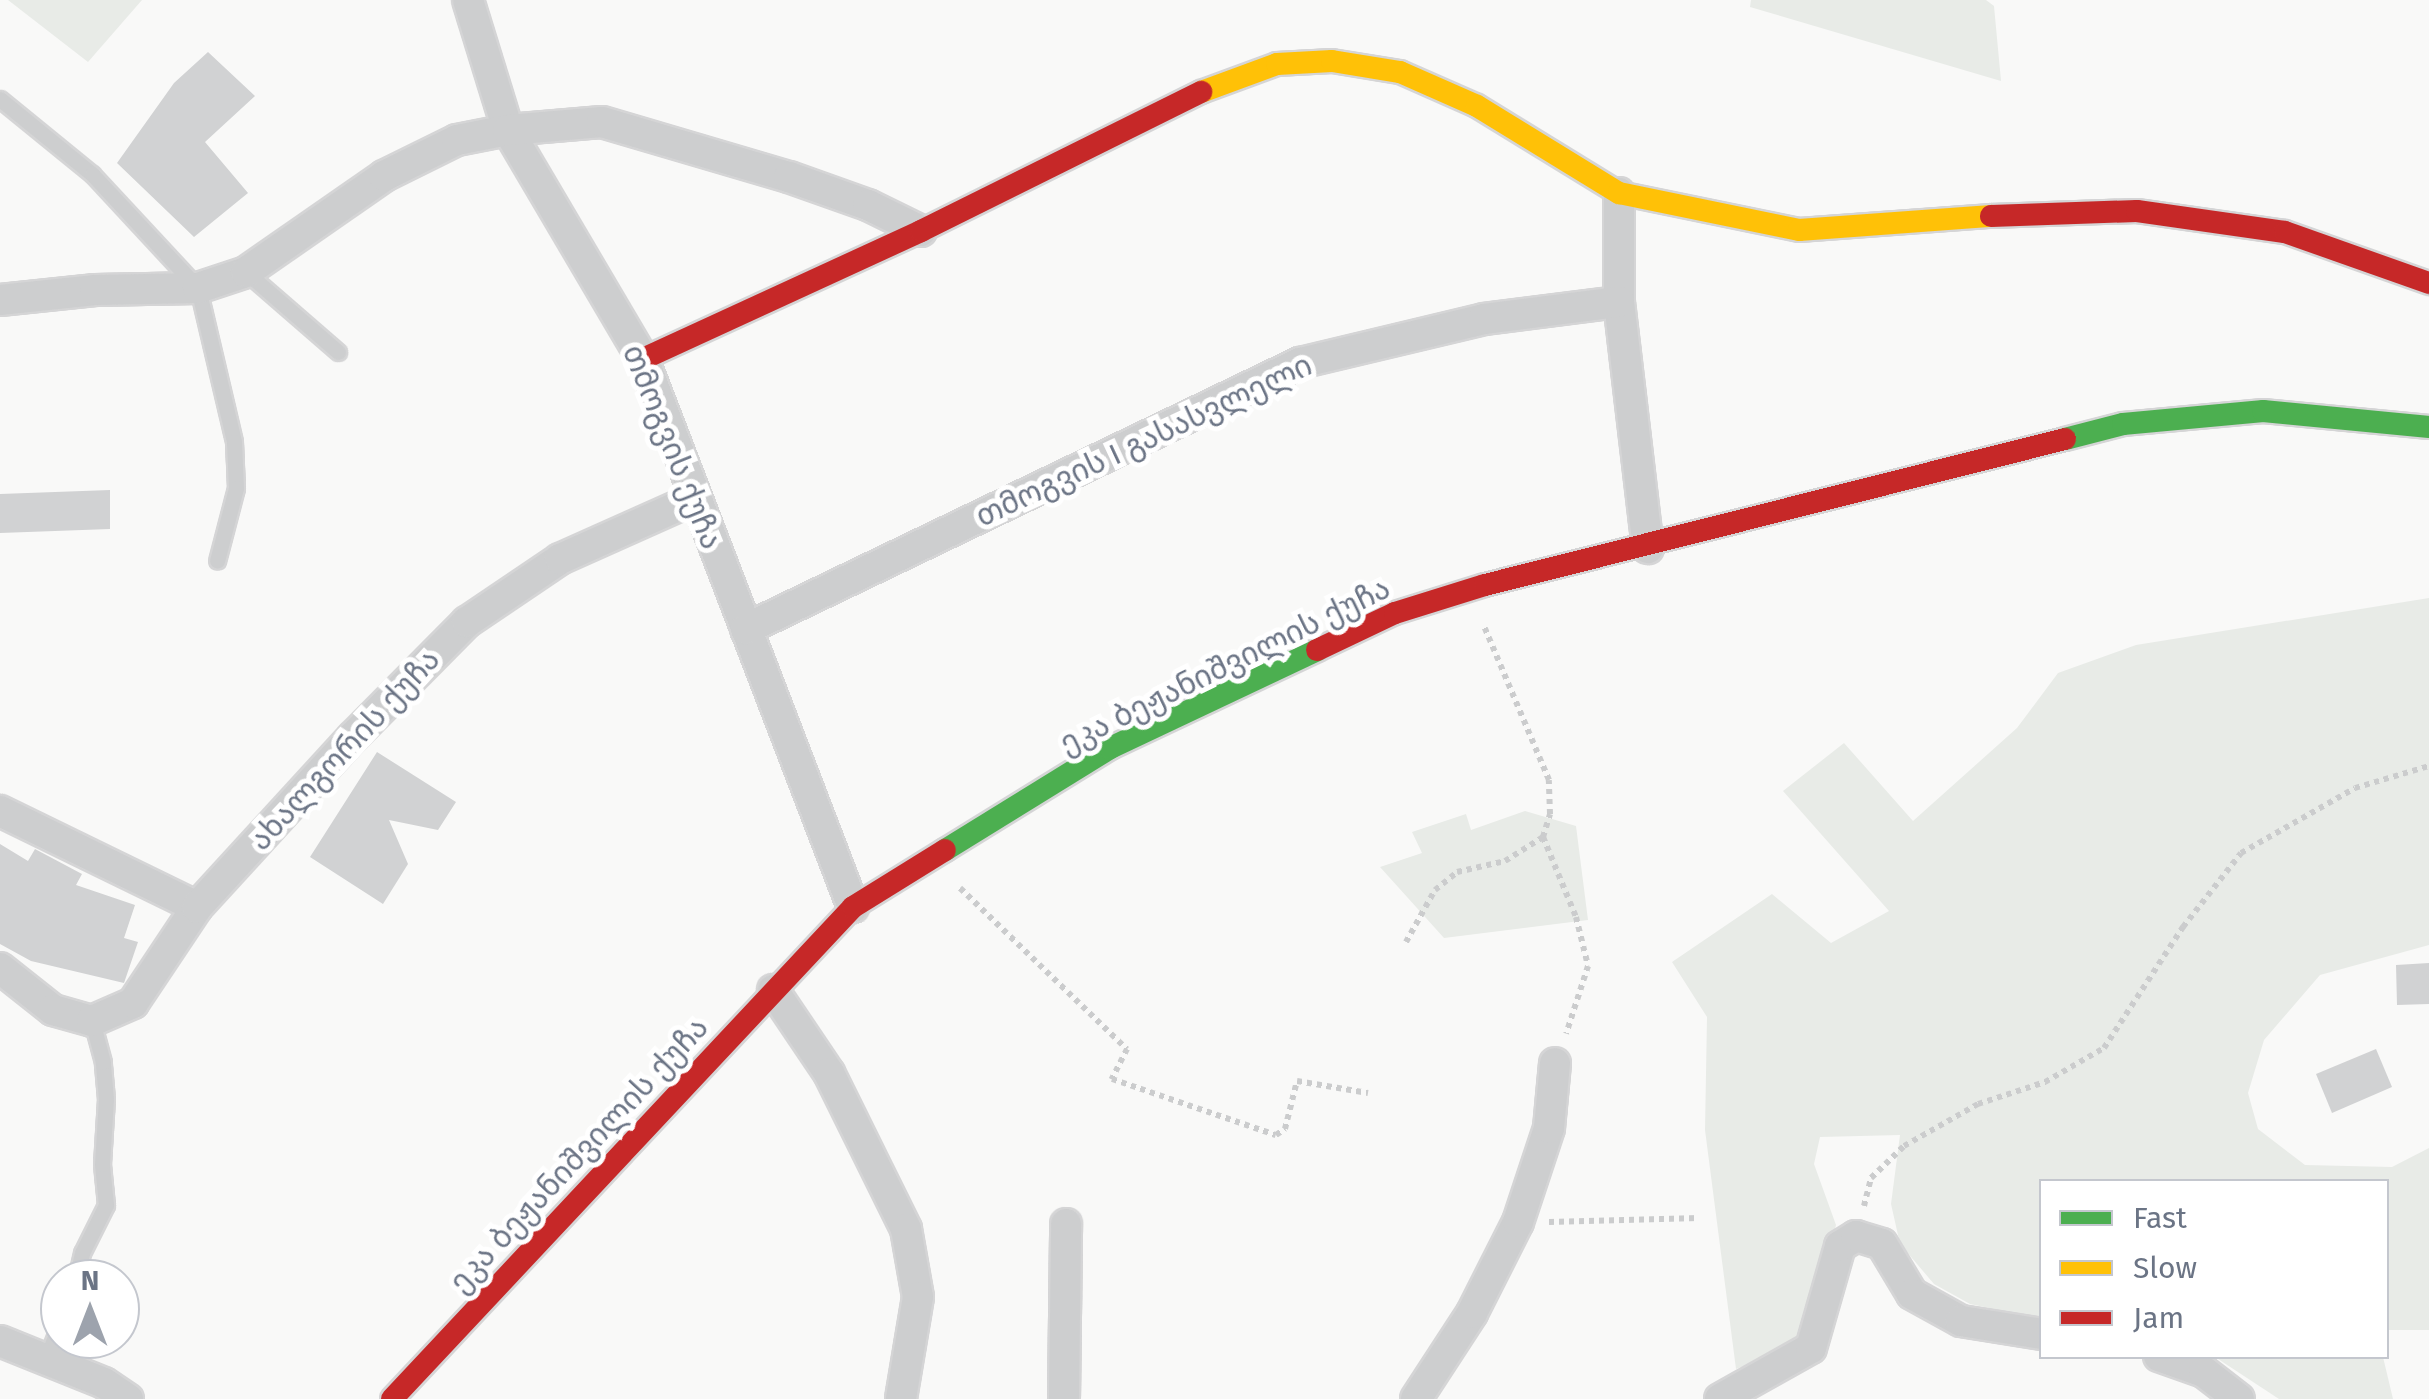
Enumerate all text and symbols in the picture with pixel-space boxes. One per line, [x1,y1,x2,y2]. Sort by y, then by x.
street label: თმოგვის ქუჩა [615,340,729,554]
street label: თმოგვის I გასასვლელი [970,347,1318,535]
street label: ეკა ბეჟანიშვილის ქუჩა [1054,570,1396,762]
street label: ახალგორის ქუჩა [242,642,448,858]
street label: ეკა ბეჟანიშვილის ქუჩა [442,1010,716,1300]
legend [2039,1179,2389,1359]
text: Fast [2133,1200,2187,1236]
text: Slow [2133,1250,2197,1286]
north arrow [40,1259,140,1359]
text: N [81,1264,99,1297]
text: Jam [2133,1300,2184,1336]

